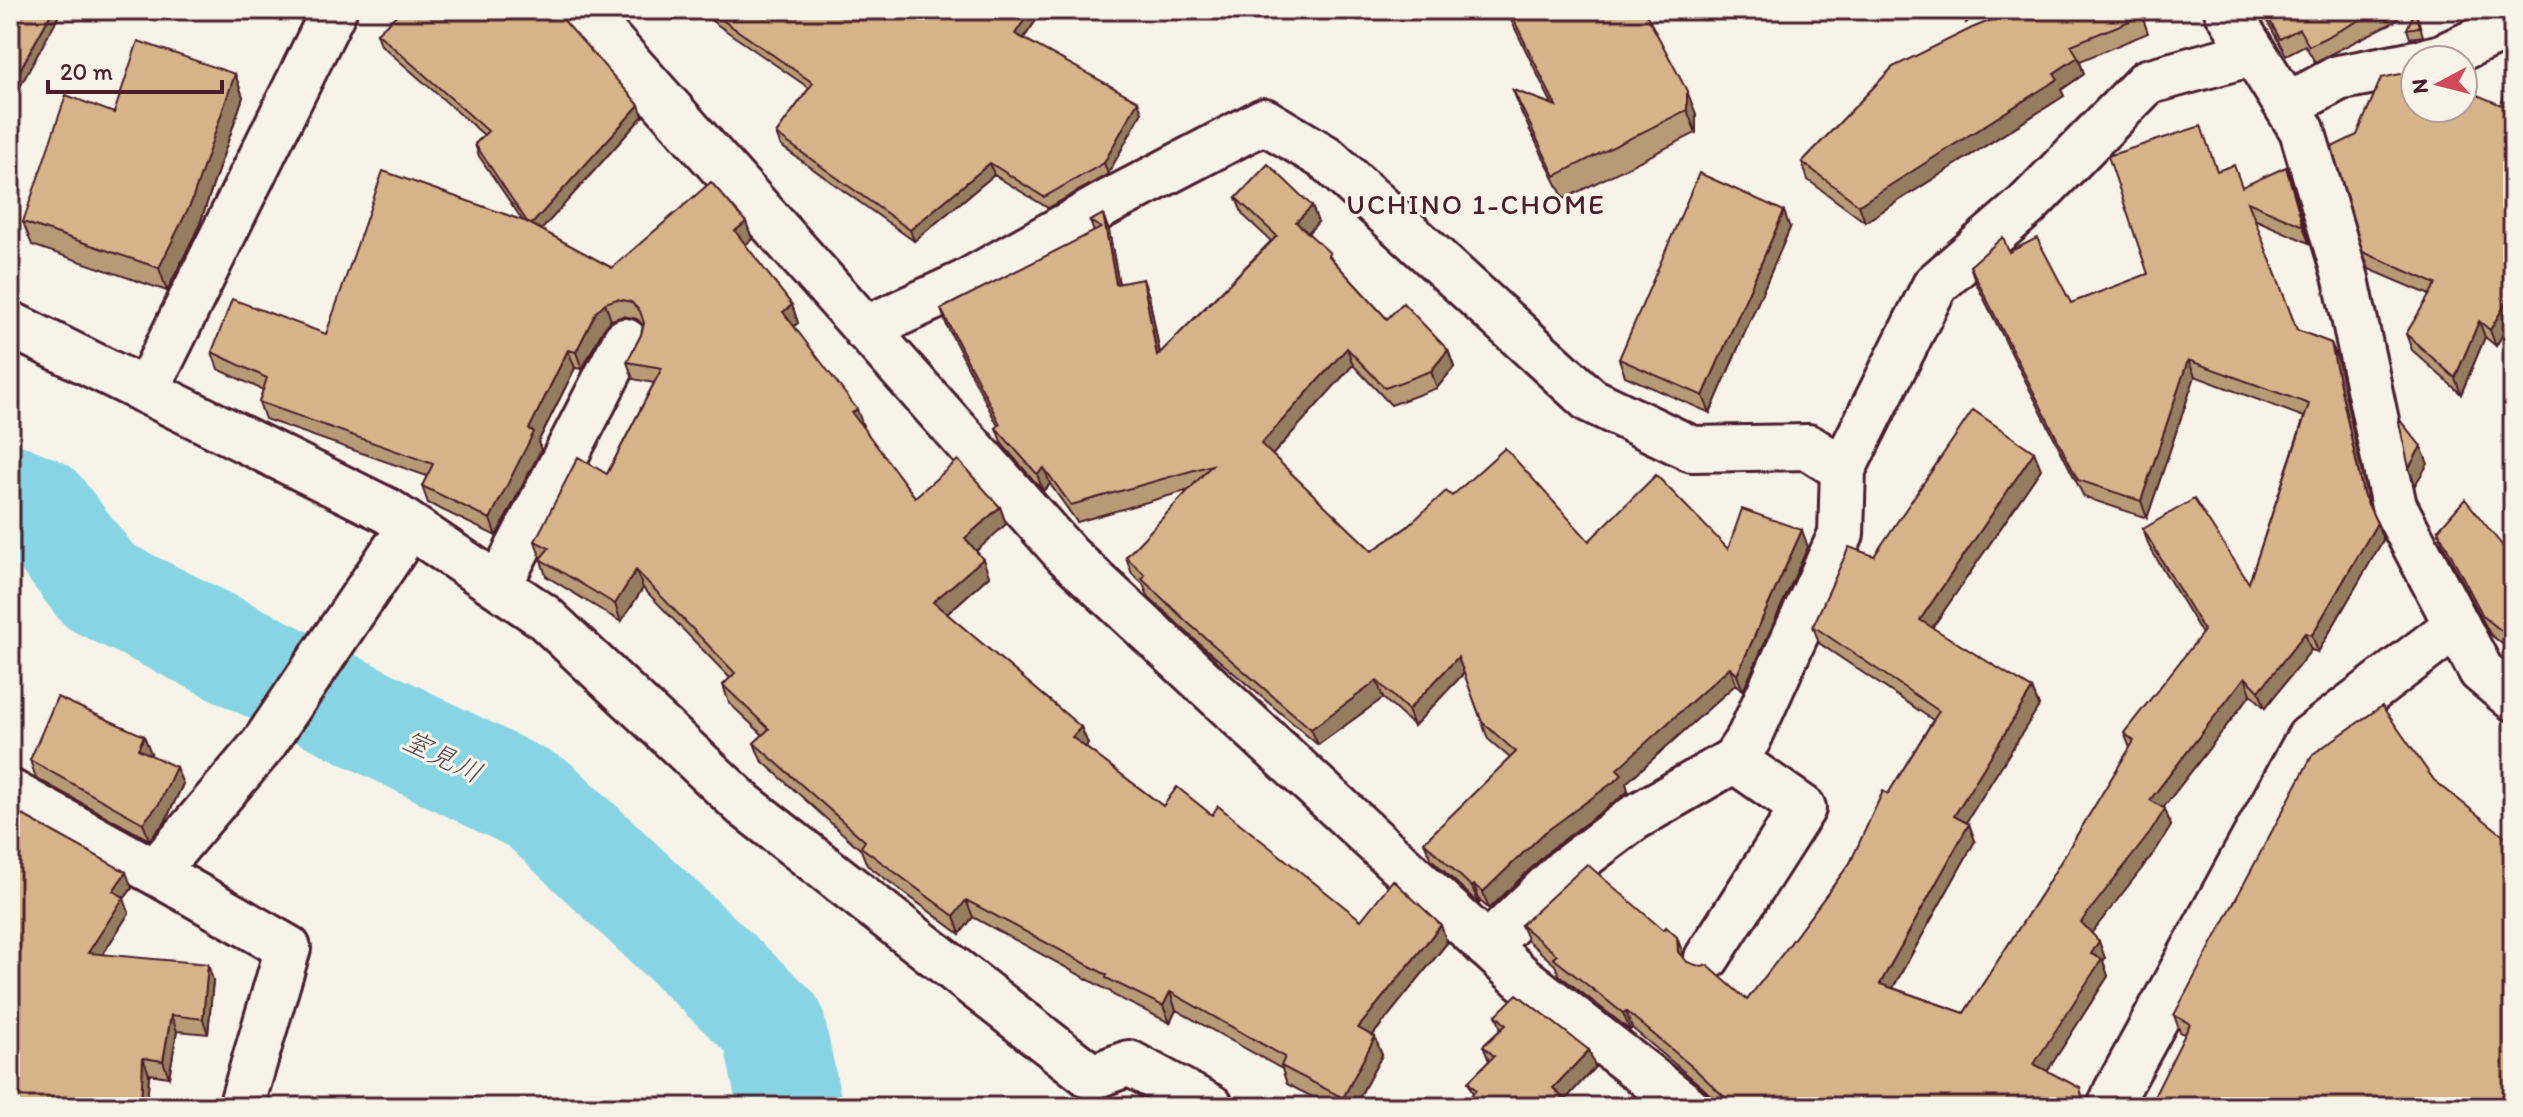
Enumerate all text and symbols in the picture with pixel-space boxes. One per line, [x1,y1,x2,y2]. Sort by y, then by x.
scale bar [48,44,222,94]
north arrow [2399,44,2479,124]
text: 20 m [60,57,113,86]
text: N [2405,77,2434,95]
district label: UCHINO 1-CHOME [1346,187,1606,221]
water label: 室見川 [398,722,488,790]

